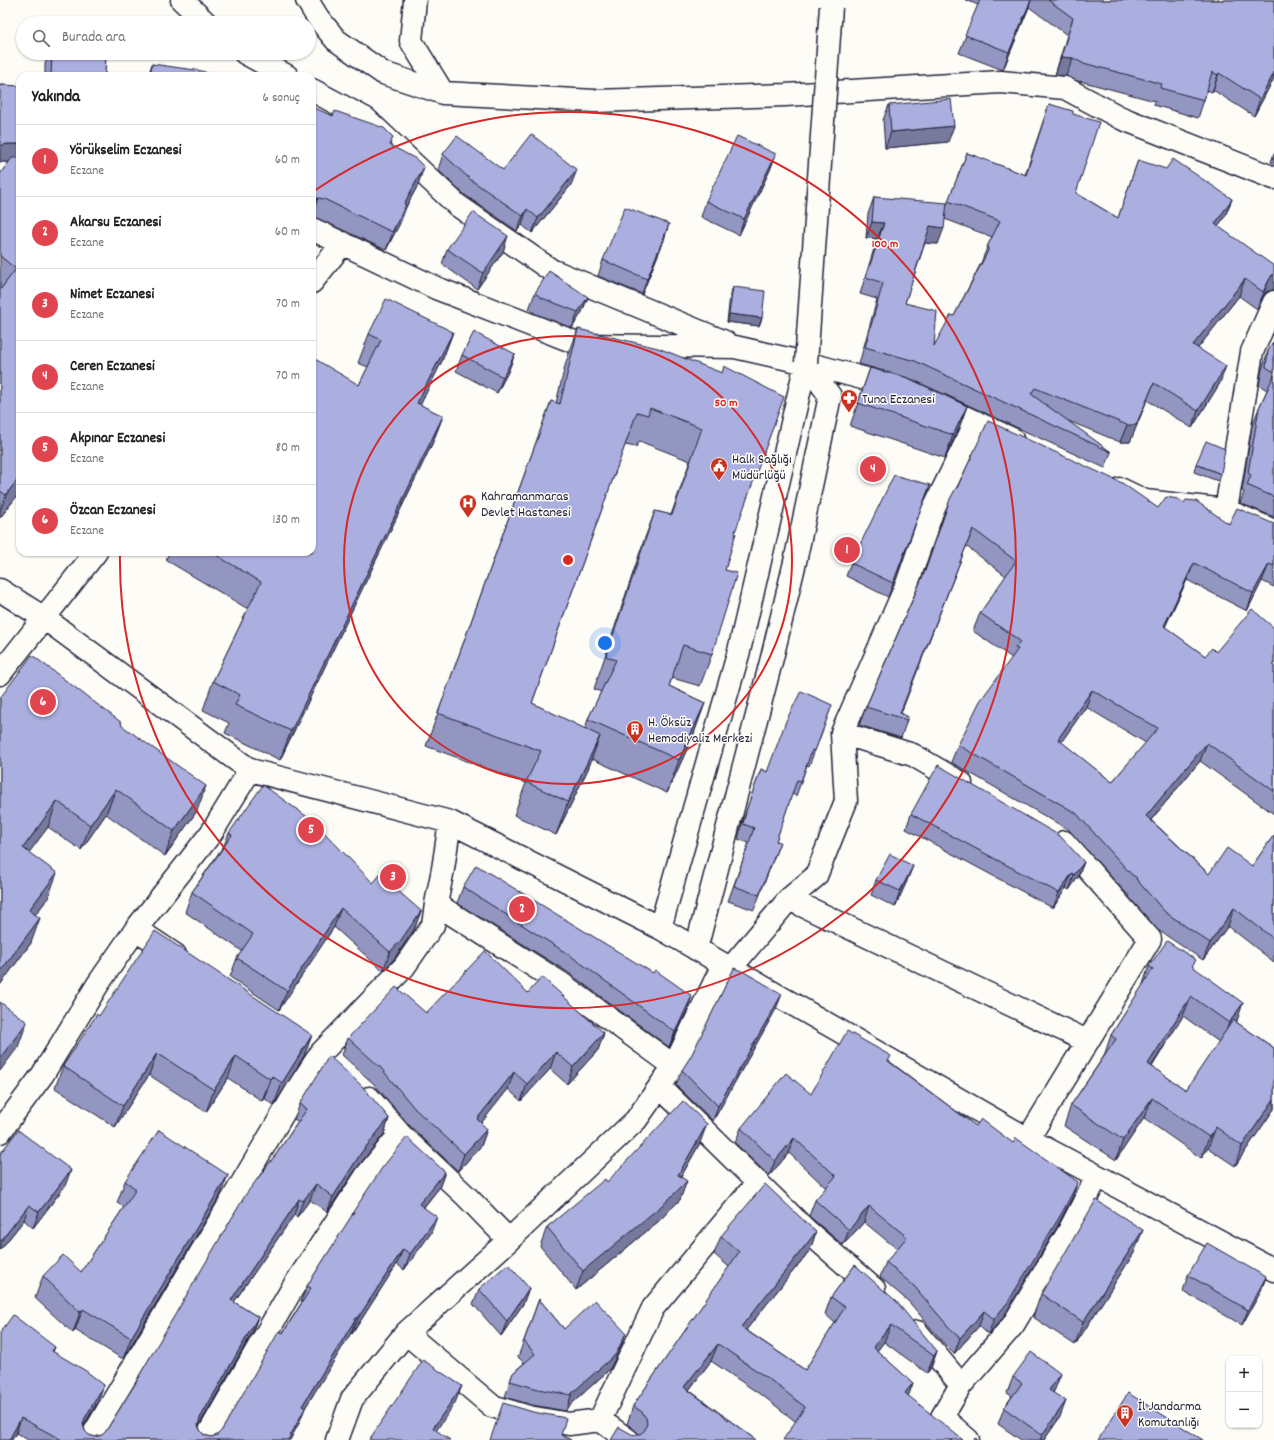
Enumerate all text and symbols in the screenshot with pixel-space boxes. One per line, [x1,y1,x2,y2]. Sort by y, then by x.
search box [16,16,316,60]
icon: search [30,27,52,49]
text: Burada ara [62,27,125,49]
text: Yakında [32,86,80,110]
text: 6 sonuç [263,89,300,108]
text: Yörükselim Eczanesi [70,140,181,162]
text: 1 [44,151,46,170]
text: 60 m [275,151,300,170]
text: Eczane [70,162,104,181]
text: Akarsu Eczanesi [70,212,161,234]
text: 2 [42,223,48,242]
text: 60 m [275,223,300,242]
text: Eczane [70,234,104,253]
text: 100 m [872,236,898,253]
text: Nimet Eczanesi [70,284,154,306]
text: 3 [42,295,48,314]
text: 70 m [276,295,300,314]
text: Eczane [70,306,104,325]
text: Ceren Eczanesi [70,356,155,378]
text: 4 [42,367,48,386]
text: 70 m [276,367,300,386]
text: Eczane [70,378,104,397]
pharmacy icon: Tuna Eczanesi [839,388,859,413]
place label: Tuna Eczanesi [862,390,935,410]
text: 50 m [714,395,738,412]
text: Akpınar Eczanesi [70,428,165,450]
text: 5 [42,439,48,458]
text: 80 m [276,439,300,458]
text: Eczane [70,450,104,469]
place label: Halk Sağlığı Müdürlüğü [732,450,792,486]
pin: 4 [860,454,886,484]
public building icon: Halk Sağlığı Müdürlüğü [709,456,729,481]
place label: Kahramanmaras Devlet Hastanesi [481,487,571,523]
hospital icon: Kahramanmaras Devlet Hastanesi [458,493,478,518]
text: Özcan Eczanesi [70,500,155,522]
text: 6 [42,511,48,530]
text: 130 m [272,511,300,530]
text: Eczane [70,522,104,541]
pin: 1 [834,535,860,565]
centre of rings [561,553,575,567]
your location [595,633,615,653]
pin: 6 [30,687,56,717]
place label: H. Öksüz Hemodiyaliz Merkezi [648,713,753,749]
building icon: H. Öksüz Hemodiyaliz Merkezi [625,719,645,744]
pin: 5 [298,815,324,845]
pin: 3 [380,862,406,892]
pin: 2 [509,894,535,924]
map controls [1226,1356,1262,1428]
button: + [1226,1356,1262,1392]
button: − [1226,1392,1262,1428]
place label: İl Jandarma Komutanlığı [1138,1397,1202,1433]
building icon: İl Jandarma Komutanlığı [1115,1403,1135,1428]

